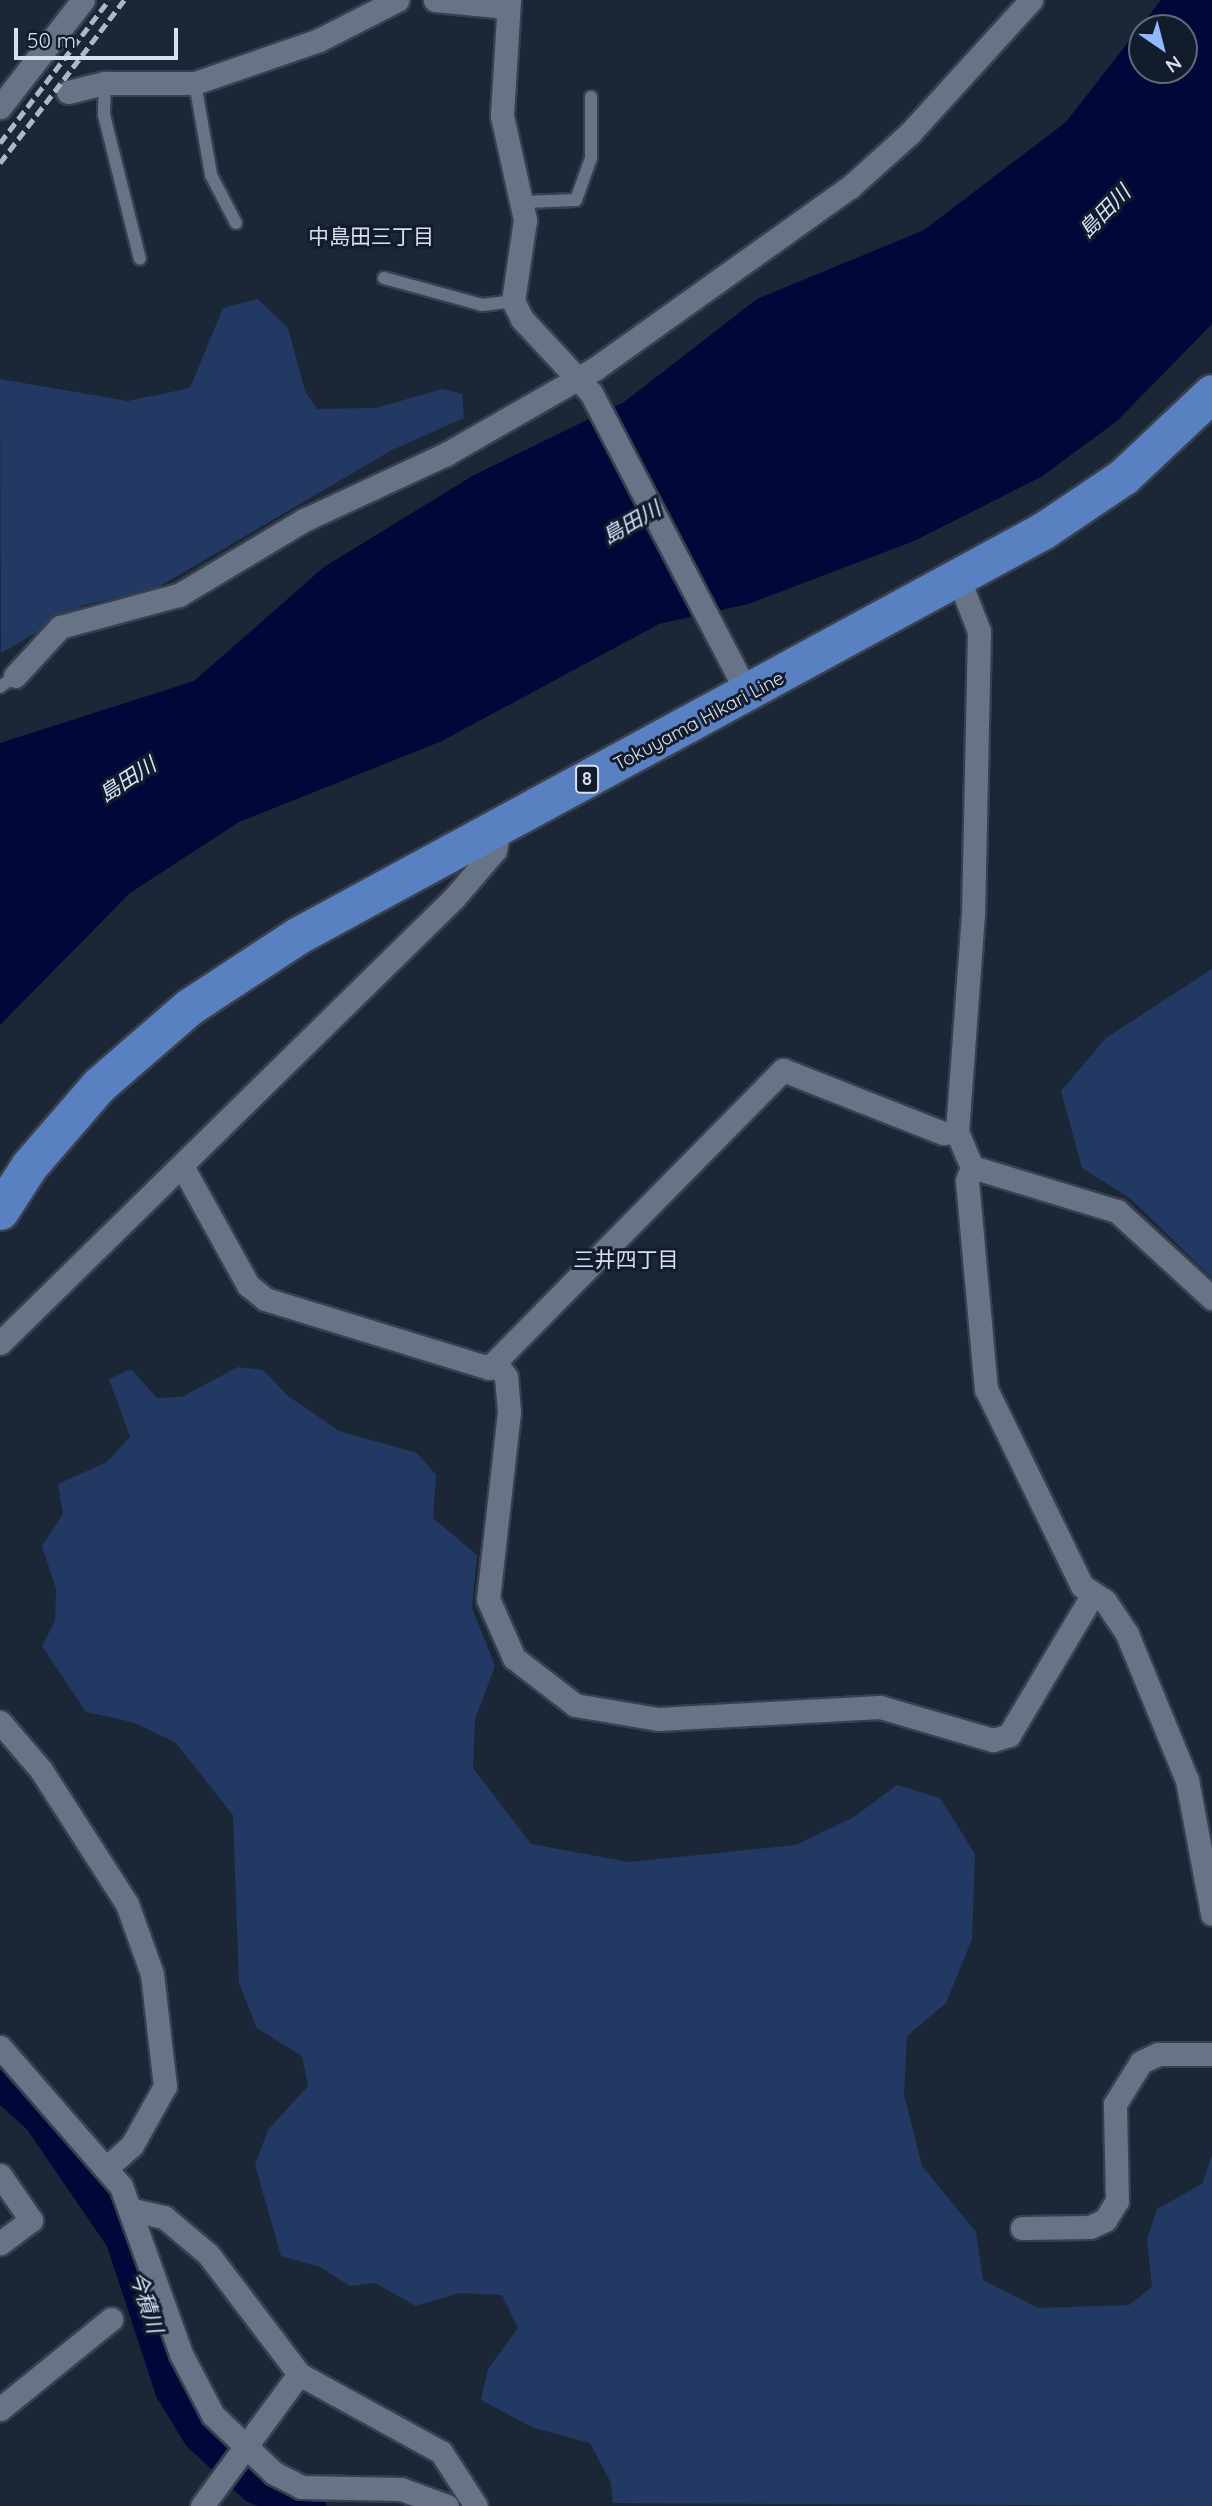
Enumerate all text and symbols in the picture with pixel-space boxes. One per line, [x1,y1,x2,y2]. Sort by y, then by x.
scale bar [18,14,182,58]
north arrow [1128,14,1198,84]
text: 50 m [27,27,76,53]
text: N [1161,51,1187,78]
water label: 島田川 [1073,180,1135,242]
district label: 中島田三丁目 [308,223,434,249]
water label: 島田川 [597,495,665,549]
street label: Tokuyama Hikari Line [610,666,788,776]
water label: 島田川 [94,751,160,807]
road number: 8 [575,764,599,794]
district label: 三井四丁目 [574,1246,678,1272]
water label: 今積川 [125,2268,169,2336]

